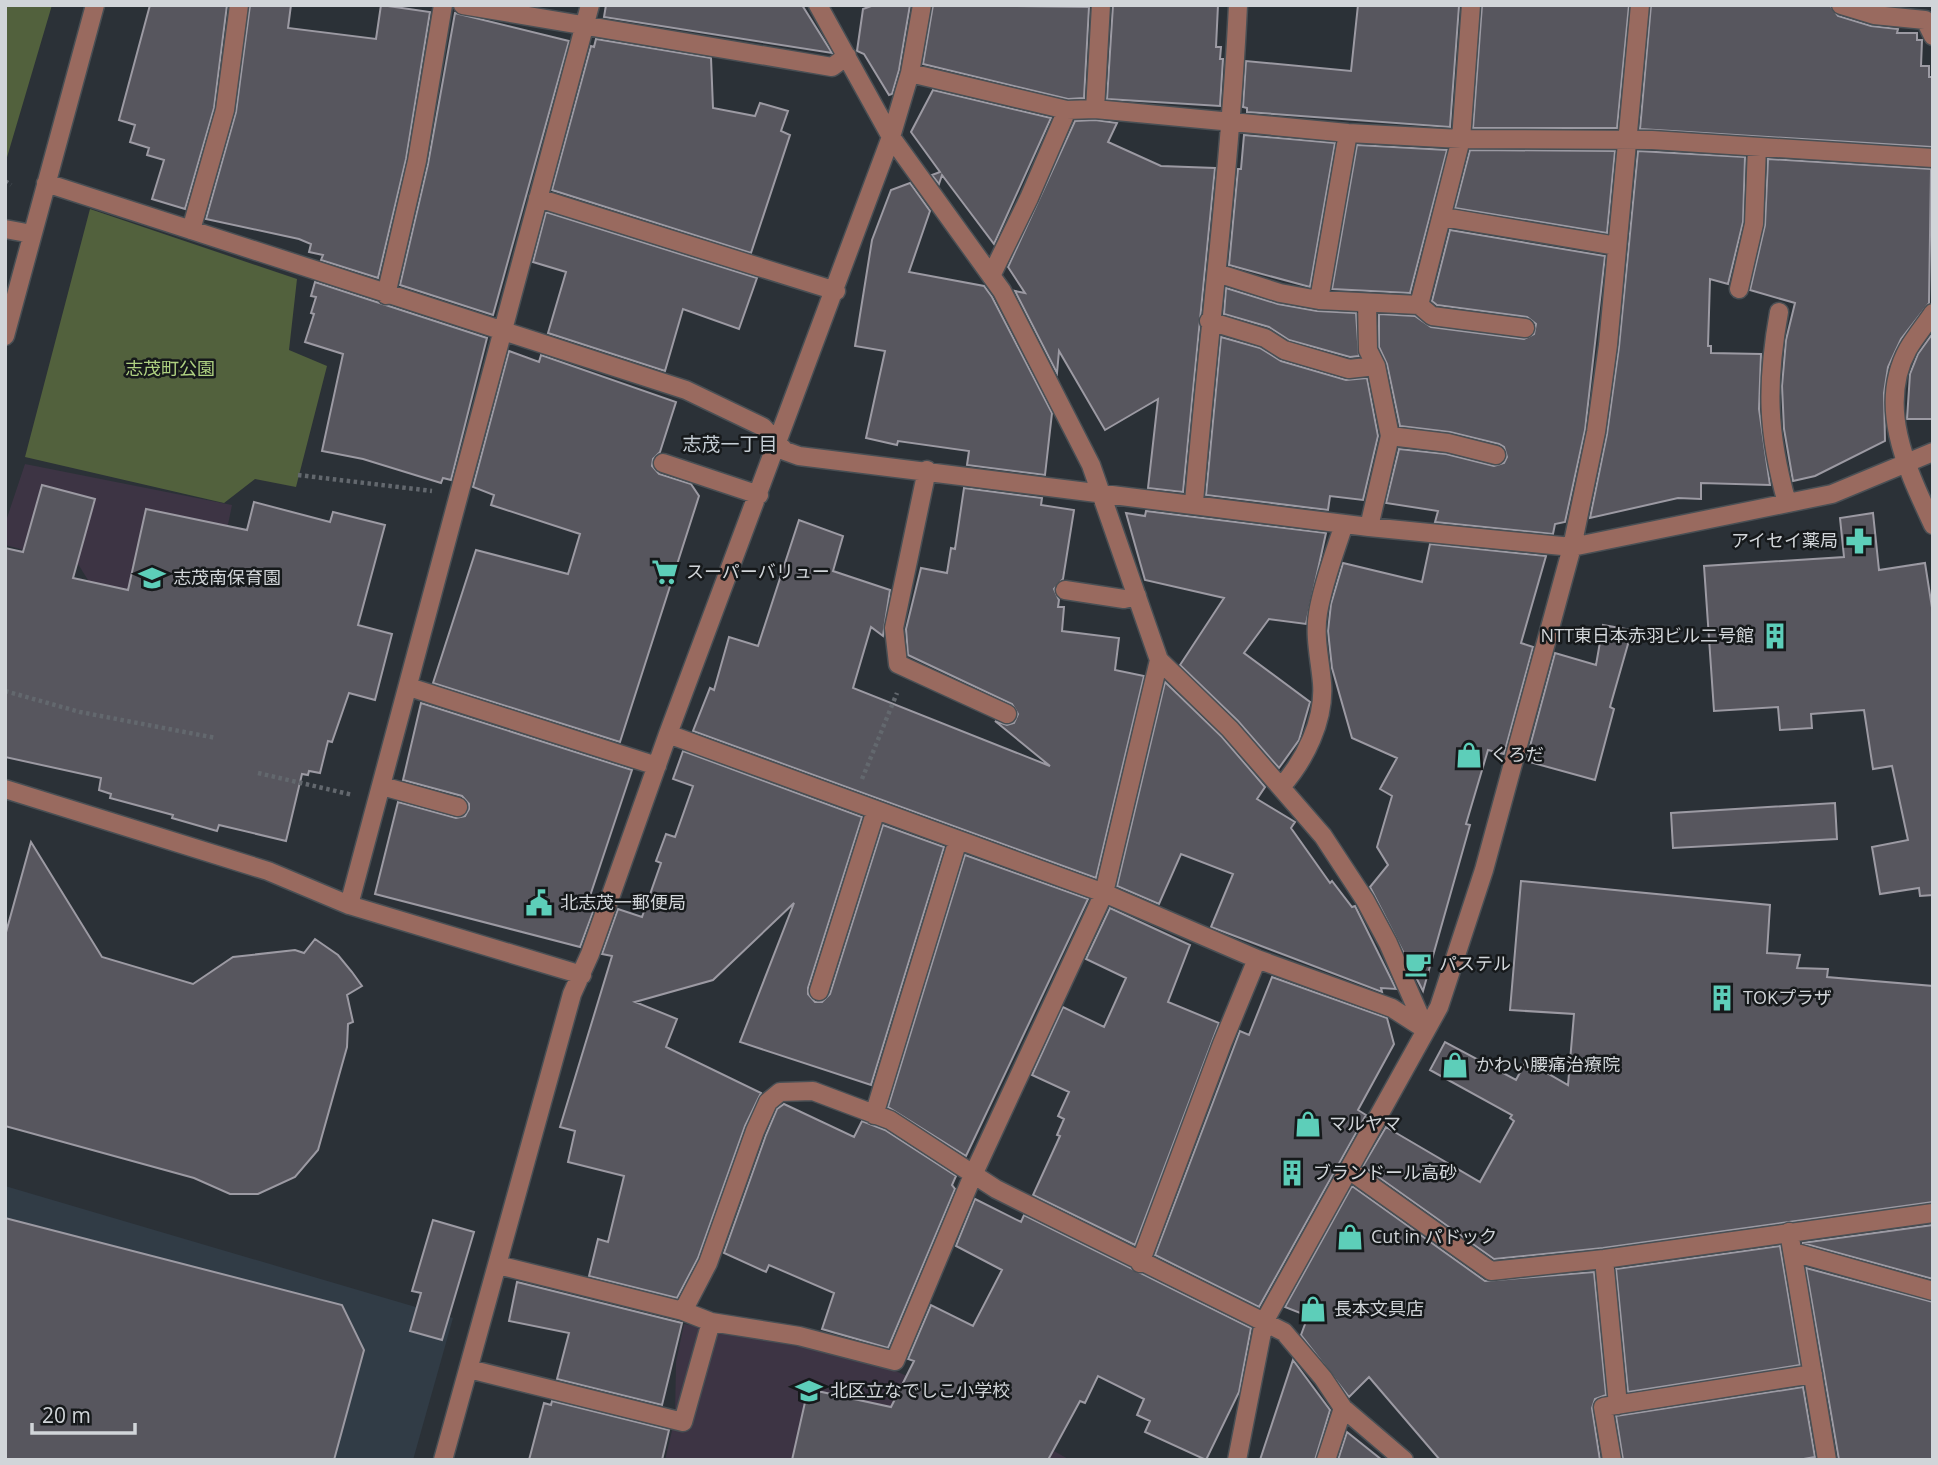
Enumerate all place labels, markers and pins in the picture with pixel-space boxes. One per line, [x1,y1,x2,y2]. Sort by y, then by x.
pharmacy icon: アイセイ薬局 [1844,526,1874,556]
place label: アイセイ薬局 [1731,528,1838,552]
supermarket icon: スーパーバリュー [650,557,680,587]
place label: スーパーバリュー [686,559,830,583]
school or university icon: 志茂南保育園 [137,563,167,593]
place label: 志茂南保育園 [173,565,281,589]
building icon: NTT東日本赤羽ビル二号館 [1760,621,1790,651]
place label: NTT東日本赤羽ビル二号館 [1541,623,1754,647]
shop icon: くろだ [1454,740,1484,770]
place label: くろだ [1490,742,1544,766]
public building icon: 北志茂一郵便局 [524,888,554,918]
place label: 北志茂一郵便局 [560,890,686,914]
cafe icon: パステル [1403,949,1433,979]
place label: パステル [1439,951,1511,975]
building icon: TOKプラザ [1707,983,1737,1013]
place label: TOKプラザ [1743,985,1832,1009]
shop icon: かわい腰痛治療院 [1440,1050,1470,1080]
place label: かわい腰痛治療院 [1476,1052,1620,1076]
shop icon: マルヤマ [1293,1109,1323,1139]
place label: マルヤマ [1329,1111,1401,1135]
building icon: ブランドール高砂 [1277,1158,1307,1188]
place label: ブランドール高砂 [1313,1160,1457,1184]
shop icon: Cut in パドック [1335,1222,1365,1252]
place label: Cut in パドック [1371,1224,1497,1248]
shop icon: 長本文具店 [1298,1294,1328,1324]
place label: 長本文具店 [1334,1296,1424,1320]
school or university icon: 北区立なでしこ小学校 [794,1376,824,1406]
place label: 北区立なでしこ小学校 [830,1378,1010,1402]

